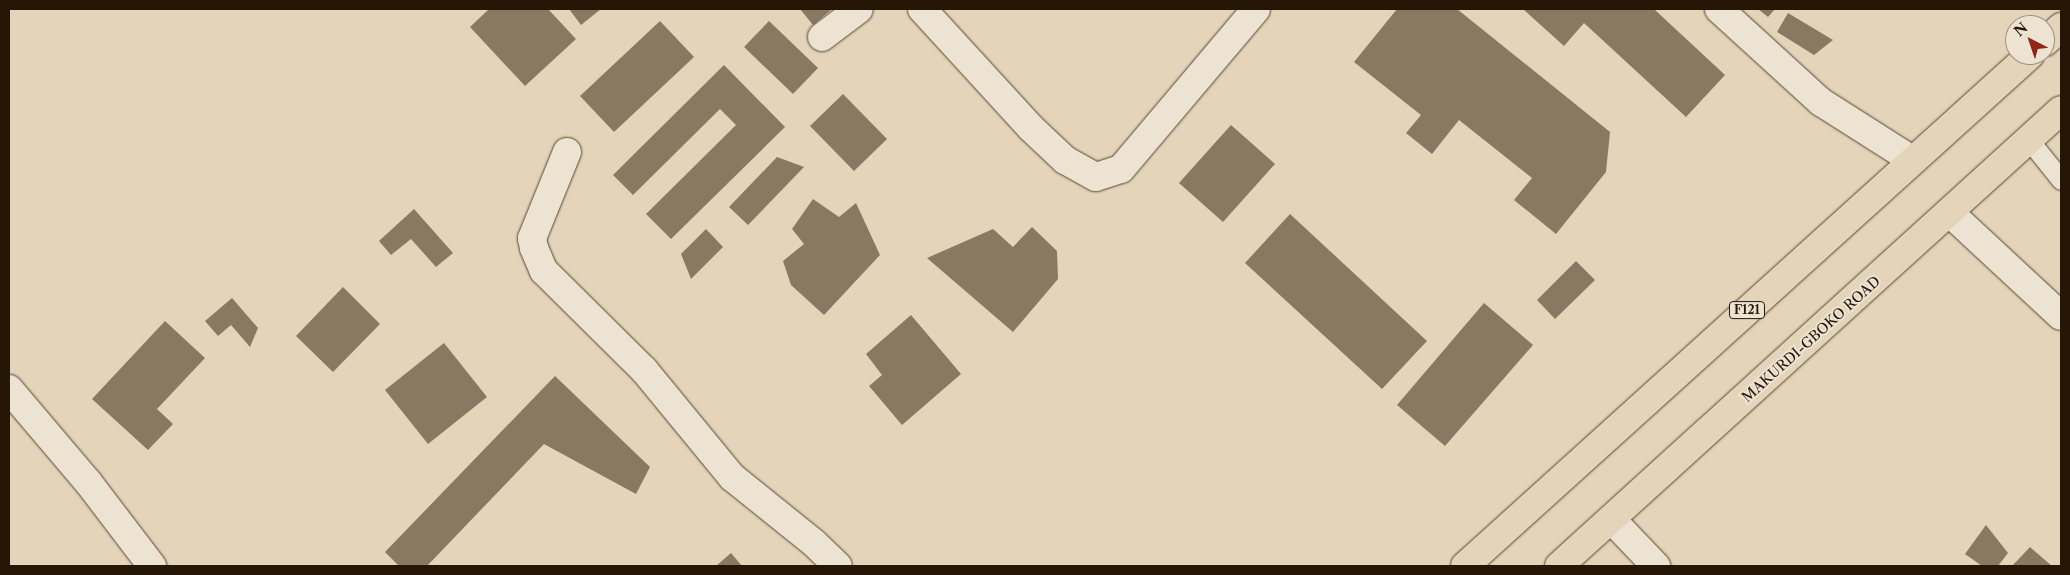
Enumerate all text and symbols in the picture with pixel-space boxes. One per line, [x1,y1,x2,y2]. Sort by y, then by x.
north arrow [2005,15,2055,65]
text: N [2010,19,2031,40]
street label: MAKURDI-GBOKO ROAD [1738,272,1884,406]
road number: F121 [1728,300,1766,320]

